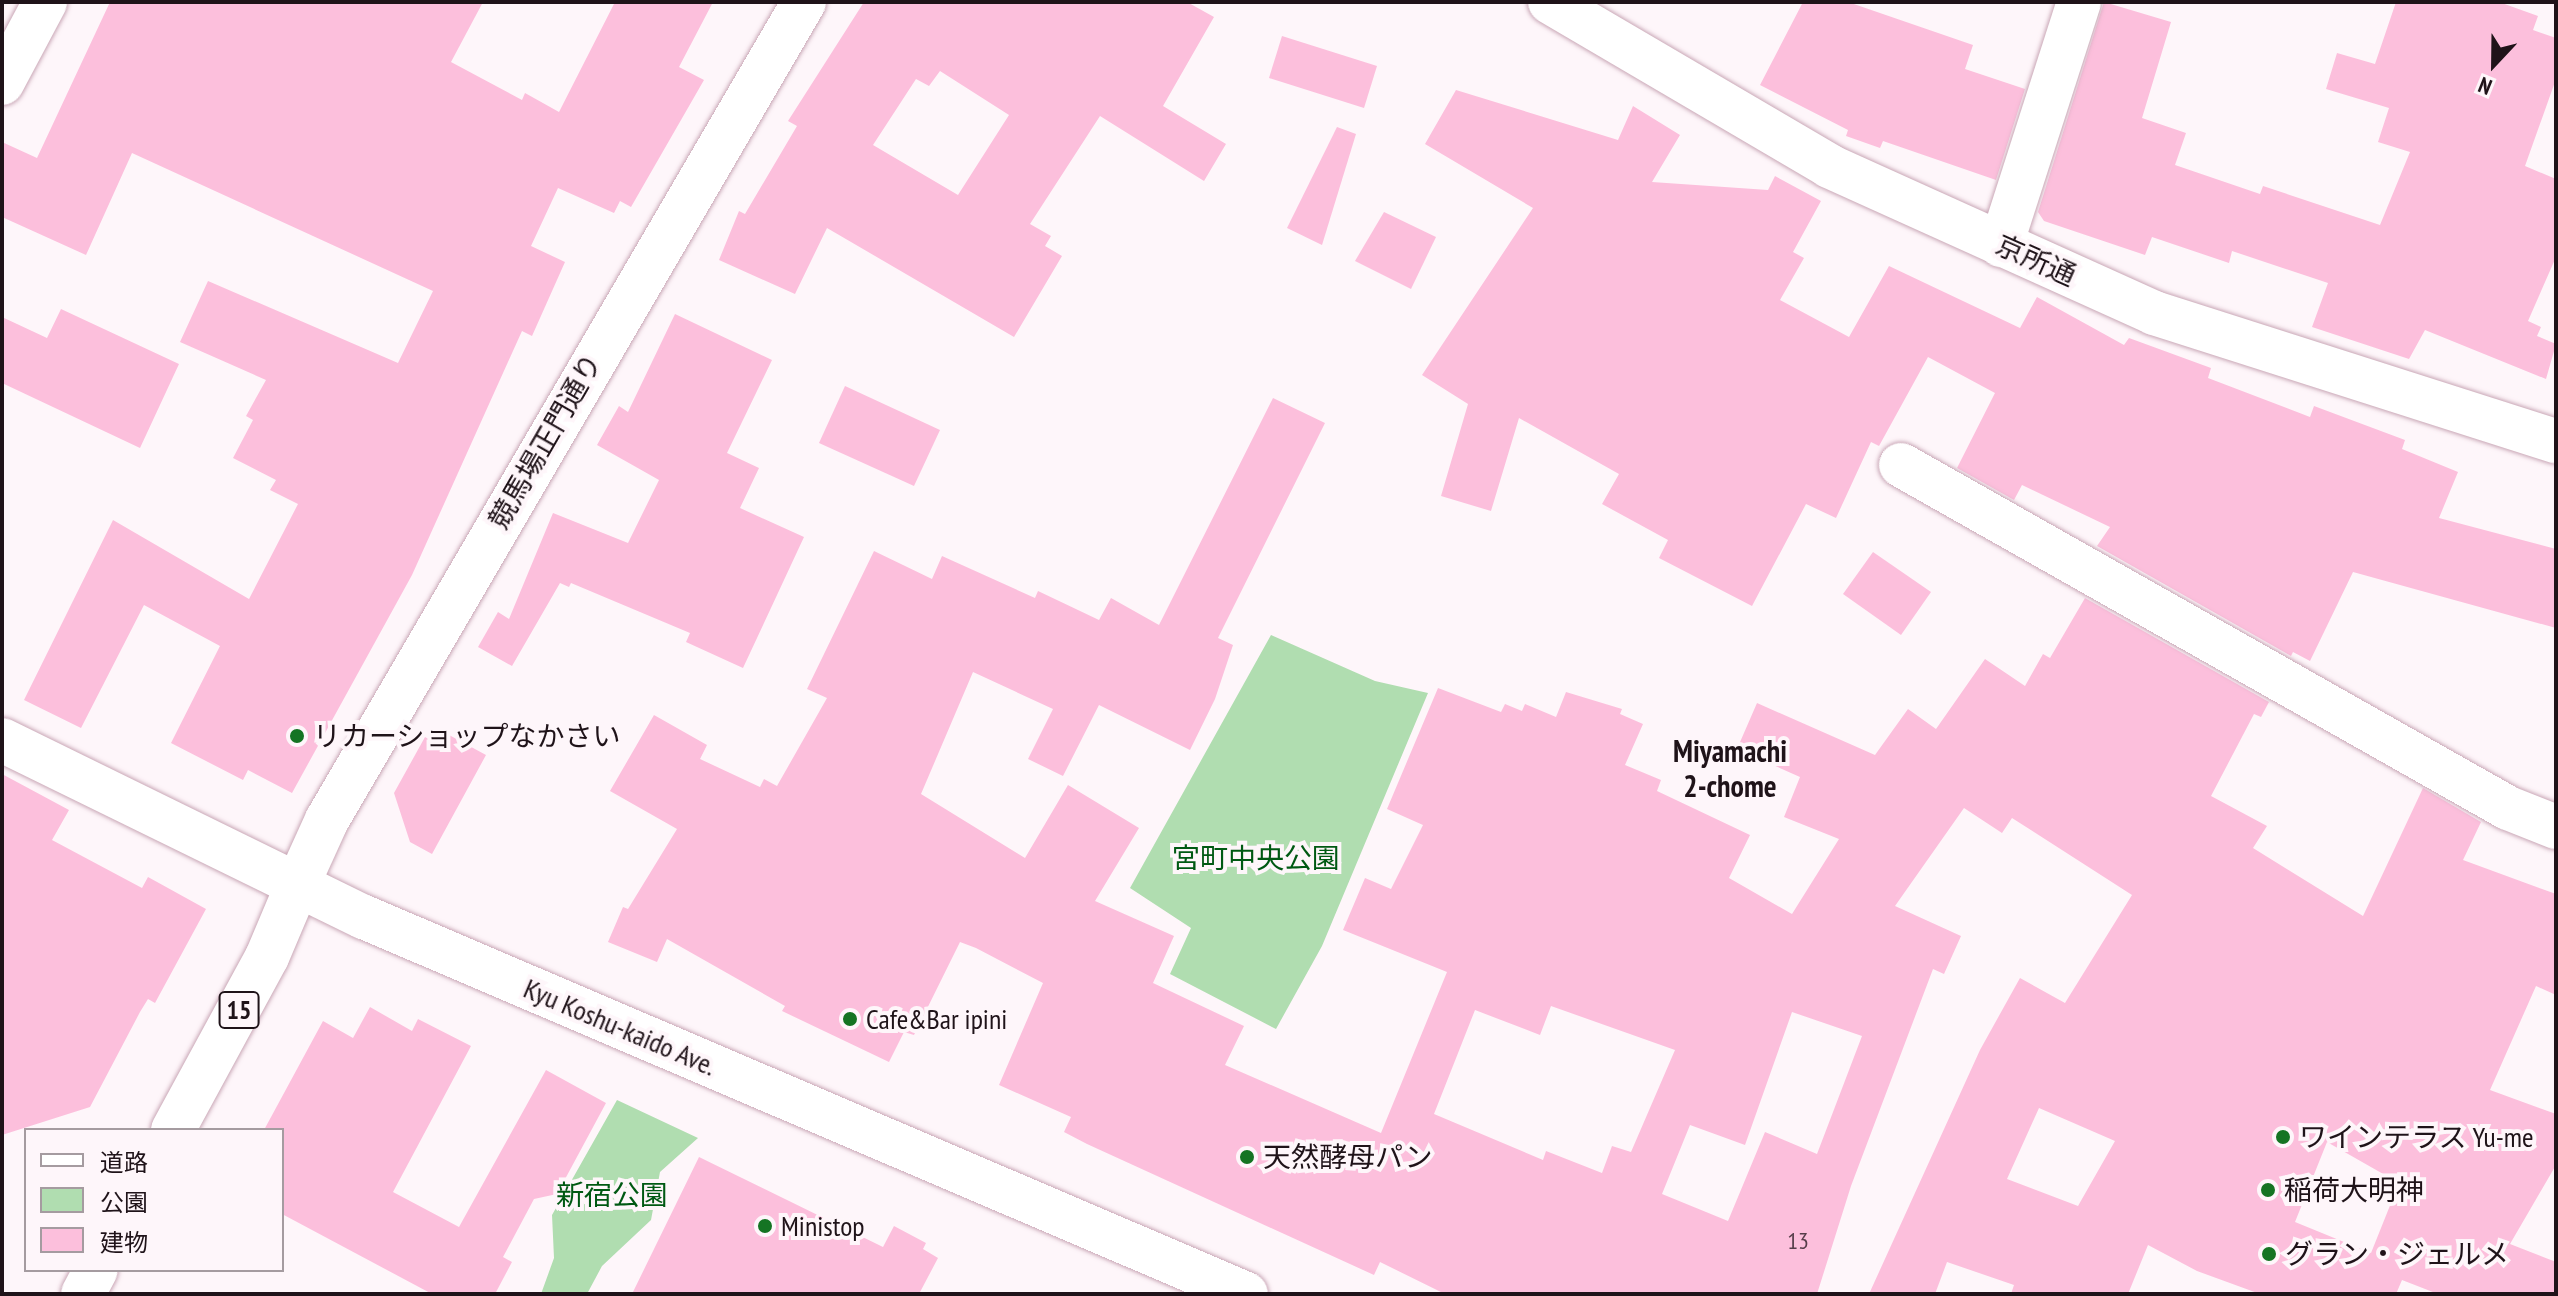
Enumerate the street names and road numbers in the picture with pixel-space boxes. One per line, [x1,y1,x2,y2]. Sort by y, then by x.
street label: 京所通 [1991,228,2081,292]
street label: 競馬場正門通り [481,348,609,534]
street label: Kyu Koshu-kaido Ave. [519,971,721,1083]
road number: 15 [217,988,261,1032]

